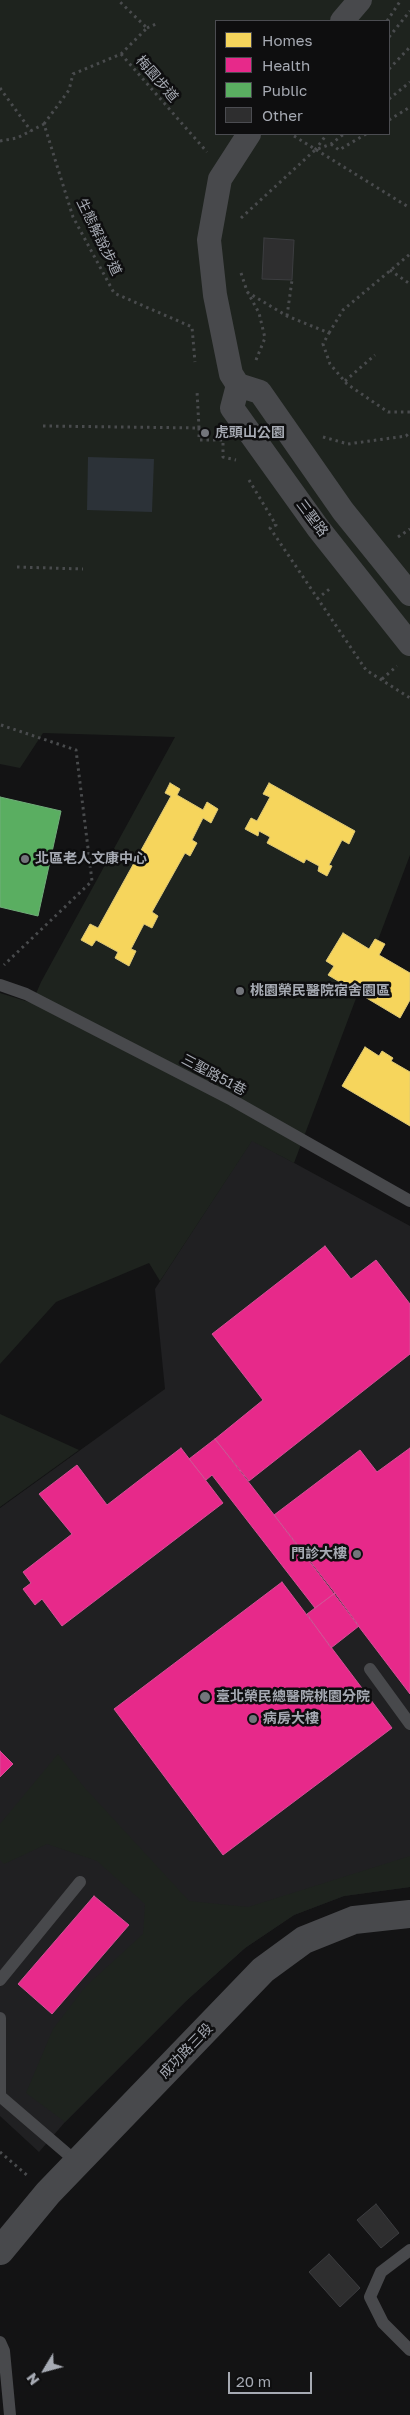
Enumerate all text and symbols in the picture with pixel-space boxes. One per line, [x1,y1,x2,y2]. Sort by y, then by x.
legend [215,20,390,135]
text: Homes [262,31,312,49]
street label: 梅園步道 [132,52,182,106]
text: Health [262,56,310,74]
text: Public [262,81,307,99]
text: Other [262,106,303,124]
street label: 生態解說步道 [73,196,125,278]
place label: 虎頭山公園 [215,425,285,441]
marker: 虎頭山公園 [199,427,211,439]
street label: 三聖路 [293,496,331,540]
place label: 北區老人文康中心 [35,851,147,867]
marker: 北區老人文康中心 [19,853,31,865]
place label: 桃園榮民醫院宿舍園區 [250,983,390,999]
marker: 桃園榮民醫院宿舍園區 [234,985,246,997]
street label: 三聖路51巷 [179,1051,249,1099]
place label: 門診大樓 [291,1546,347,1562]
marker: 門診大樓 [351,1548,363,1560]
place label: 臺北榮民總醫院桃園分院 [216,1689,370,1705]
marker: 臺北榮民總醫院桃園分院 [198,1690,212,1704]
place label: 病房大樓 [263,1711,319,1727]
marker: 病房大樓 [247,1713,259,1725]
street label: 成功路三段 [156,2020,216,2082]
north arrow [20,2345,70,2395]
scale bar [230,2362,314,2394]
text: N [23,2370,43,2389]
text: 20 m [236,2372,271,2390]

